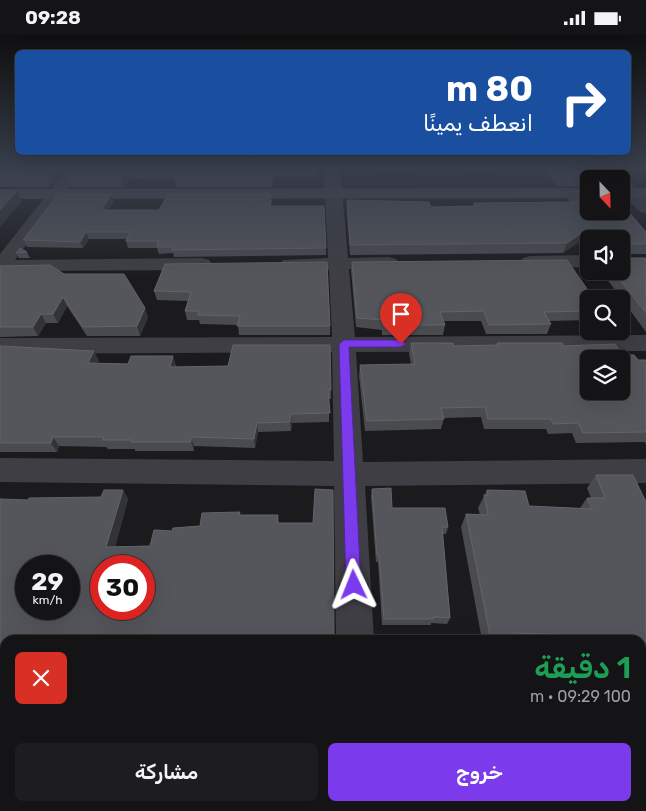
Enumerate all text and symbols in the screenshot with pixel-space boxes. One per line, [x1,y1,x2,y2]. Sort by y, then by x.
text: 09:28 [25,6,81,29]
text: 80 m [446,68,533,110]
icon: right [551,70,616,135]
text: انعطف يمينًا [423,110,533,137]
north arrow [580,170,630,220]
map controls [580,170,630,400]
button: sound [580,230,630,280]
button: search [580,290,630,340]
pin [380,293,422,344]
icon: arrive [387,300,415,328]
button: layers [580,350,630,400]
speed limit sign: 30 [90,555,155,620]
position arrow [327,558,379,610]
text: 29 [31,567,64,596]
text: km/h [33,593,62,607]
text: 1 دقيقة [534,650,631,686]
button: close [15,652,67,704]
text: 100 m · 09:29 [530,687,631,706]
button: مشاركة [15,743,318,801]
button: خروج [328,743,631,801]

